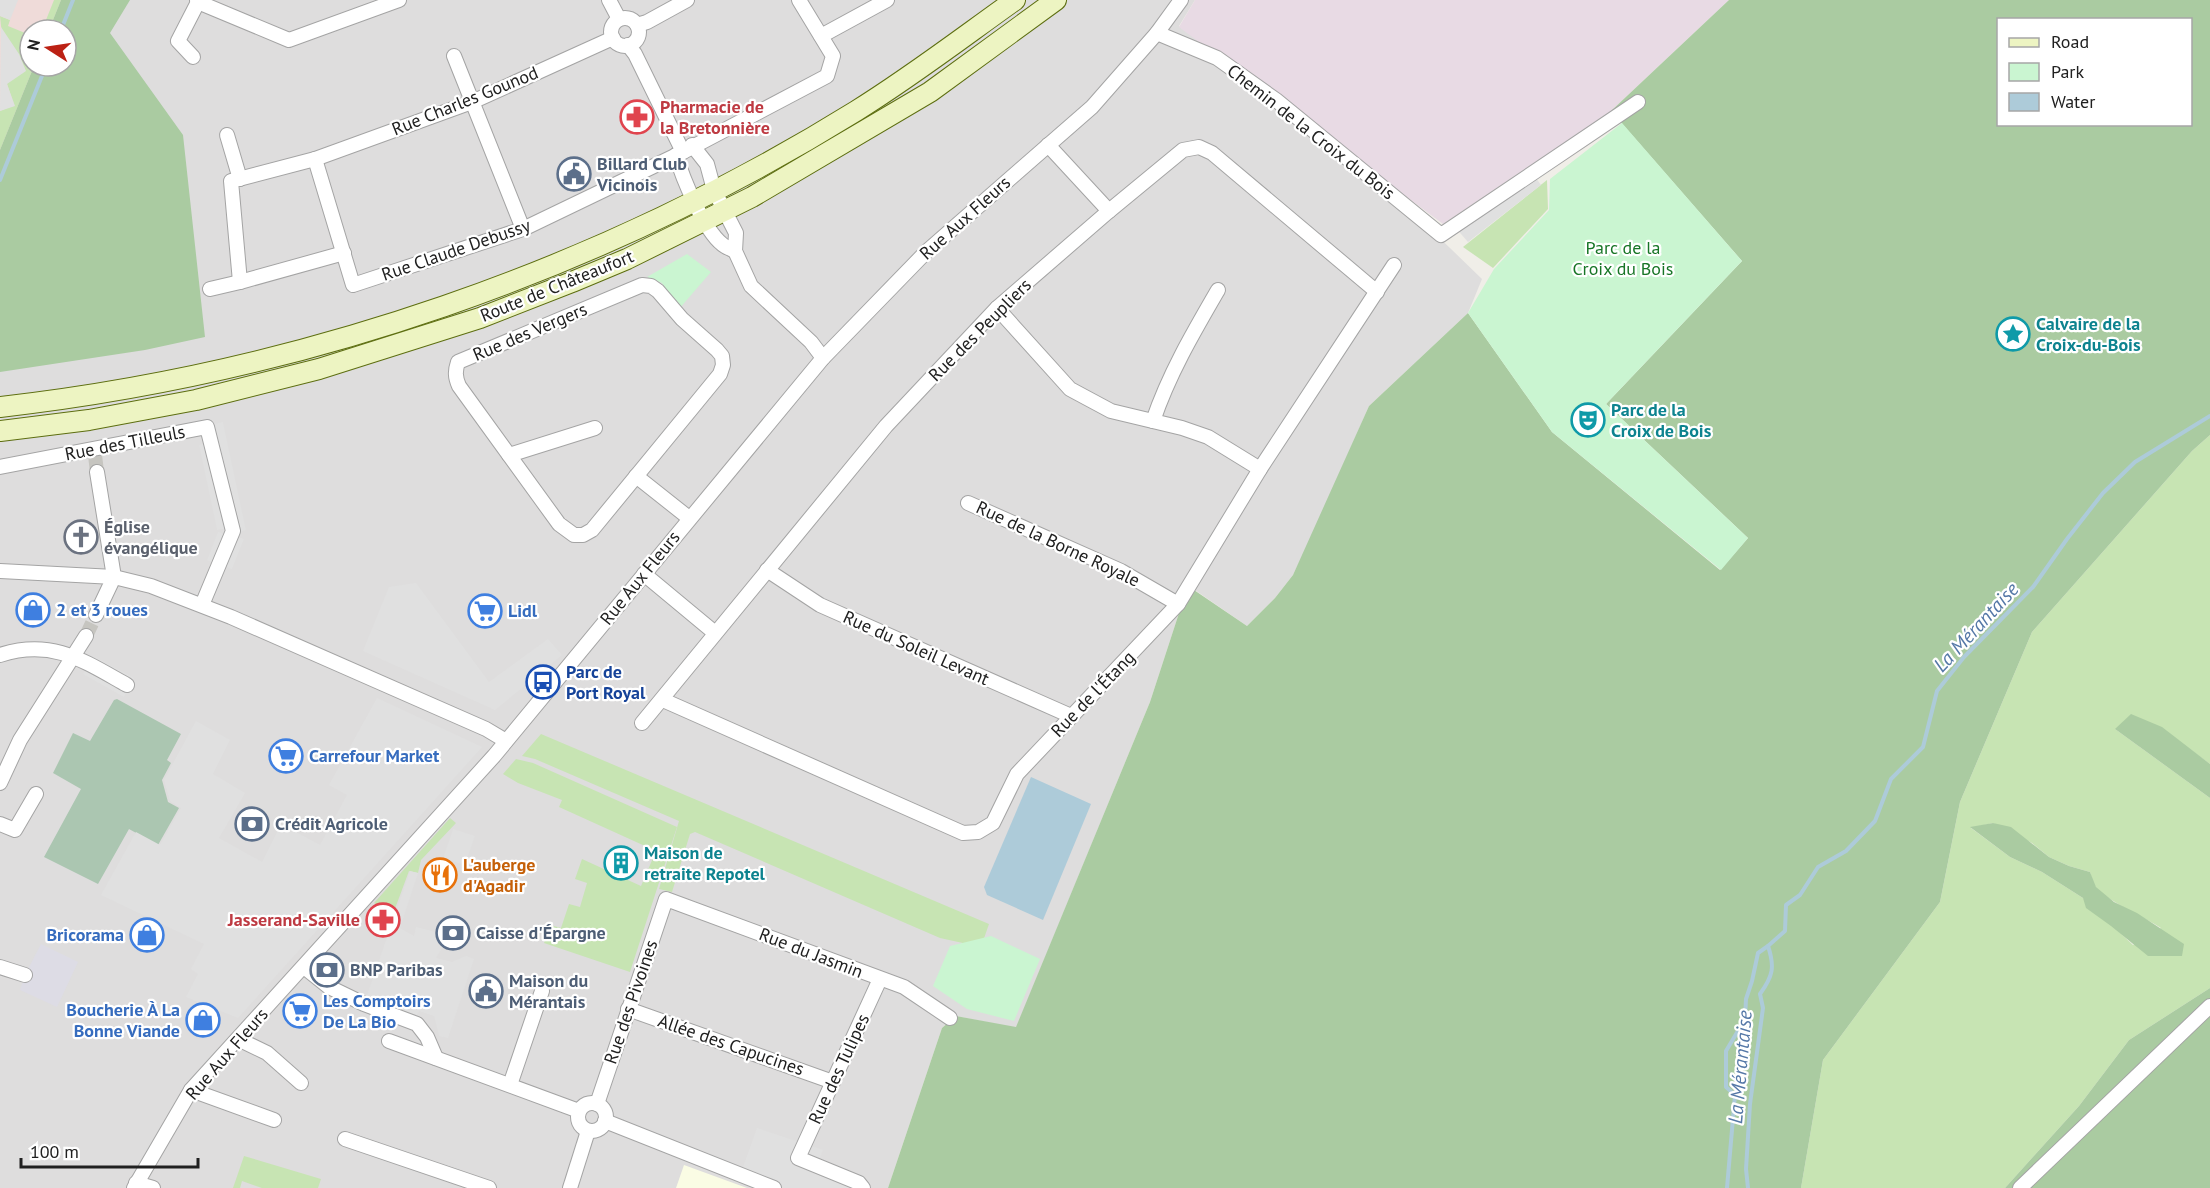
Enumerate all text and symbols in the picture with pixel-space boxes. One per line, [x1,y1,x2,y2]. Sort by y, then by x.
north arrow [18,18,78,78]
legend [1997,18,2192,126]
text: Road [2051,30,2089,53]
text: N [22,38,44,52]
street label: Chemin de la Croix du Bois [1223,59,1400,204]
text: Park [2051,60,2084,83]
street label: Rue Charles Gounod [388,61,541,140]
text: Water [2051,90,2095,113]
place label: Pharmacie de la Bretonnière [660,95,770,139]
pharmacy icon: Pharmacie de la Bretonnière [619,99,655,135]
place label: Billard Club Vicinois [596,152,687,196]
public building icon: Billard Club Vicinois [556,156,592,192]
street label: Rue Aux Fleurs [914,171,1015,264]
street label: Rue Claude Debussy [378,213,534,286]
park label: Parc de la Croix du Bois [1573,236,1673,280]
street label: Route de Châteaufort [477,244,637,327]
street label: Rue des Peupliers [923,273,1036,386]
street label: Rue des Vergers [469,297,590,366]
place label: Calvaire de la Croix-du-Bois [2036,312,2141,356]
place icon: Calvaire de la Croix-du-Bois [1995,316,2031,352]
place label: Parc de la Croix de Bois [1611,398,1712,442]
theatre icon: Parc de la Croix de Bois [1570,402,1606,438]
street label: Rue des Tilleuls [63,420,187,465]
street label: Rue de la Borne Royale [973,496,1144,592]
place label: Église évangélique [104,515,198,559]
church icon: Église évangélique [63,519,99,555]
street label: Rue Aux Fleurs [595,526,685,629]
water label: La Mérantaise [1928,576,2025,677]
shop icon: 2 et 3 roues [15,592,51,628]
supermarket icon: Lidl [467,593,503,629]
place label: 2 et 3 roues [56,598,148,621]
place label: Lidl [508,599,538,622]
street label: Rue du Soleil Levant [840,605,993,690]
street label: Rue de l'Étang [1046,646,1140,742]
place label: Parc de Port Royal [566,660,646,704]
bus stop icon: Parc de Port Royal [525,664,561,700]
supermarket icon: Carrefour Market [268,738,304,774]
place label: Carrefour Market [309,744,440,767]
bank icon: Crédit Agricole [234,806,270,842]
place label: Crédit Agricole [275,812,388,835]
place label: Maison de retraite Repotel [644,841,766,885]
building icon: Maison de retraite Repotel [603,845,639,881]
place label: L'auberge d'Agadir [463,853,535,897]
restaurant icon: L'auberge d'Agadir [422,857,458,893]
pharmacy icon: Jasserand-Saville [365,902,401,938]
place label: Jasserand-Saville [227,908,360,931]
bank icon: Caisse d'Épargne [435,915,471,951]
shop icon: Bricorama [129,917,165,953]
place label: Caisse d'Épargne [476,921,606,944]
street label: Rue du Jasmin [756,922,866,983]
place label: Bricorama [46,923,124,946]
street label: Rue des Pivoines [599,937,663,1067]
bank icon: BNP Paribas [309,952,345,988]
place label: BNP Paribas [350,958,443,981]
place label: Maison du Mérantais [509,969,588,1013]
public building icon: Maison du Mérantais [468,973,504,1009]
place label: Les Comptoirs De La Bio [323,989,431,1033]
supermarket icon: Les Comptoirs De La Bio [282,993,318,1029]
place label: Boucherie À La Bonne Viande [66,998,180,1042]
shop icon: Boucherie À La Bonne Viande [185,1002,221,1038]
street label: Rue Aux Fleurs [180,1003,273,1104]
water label: La Mérantaise [1722,1008,1758,1125]
street label: Allée des Capucines [655,1009,807,1080]
street label: Rue des Tulipes [803,1010,874,1128]
scale bar [21,1131,198,1169]
text: 100 m [30,1140,79,1163]

